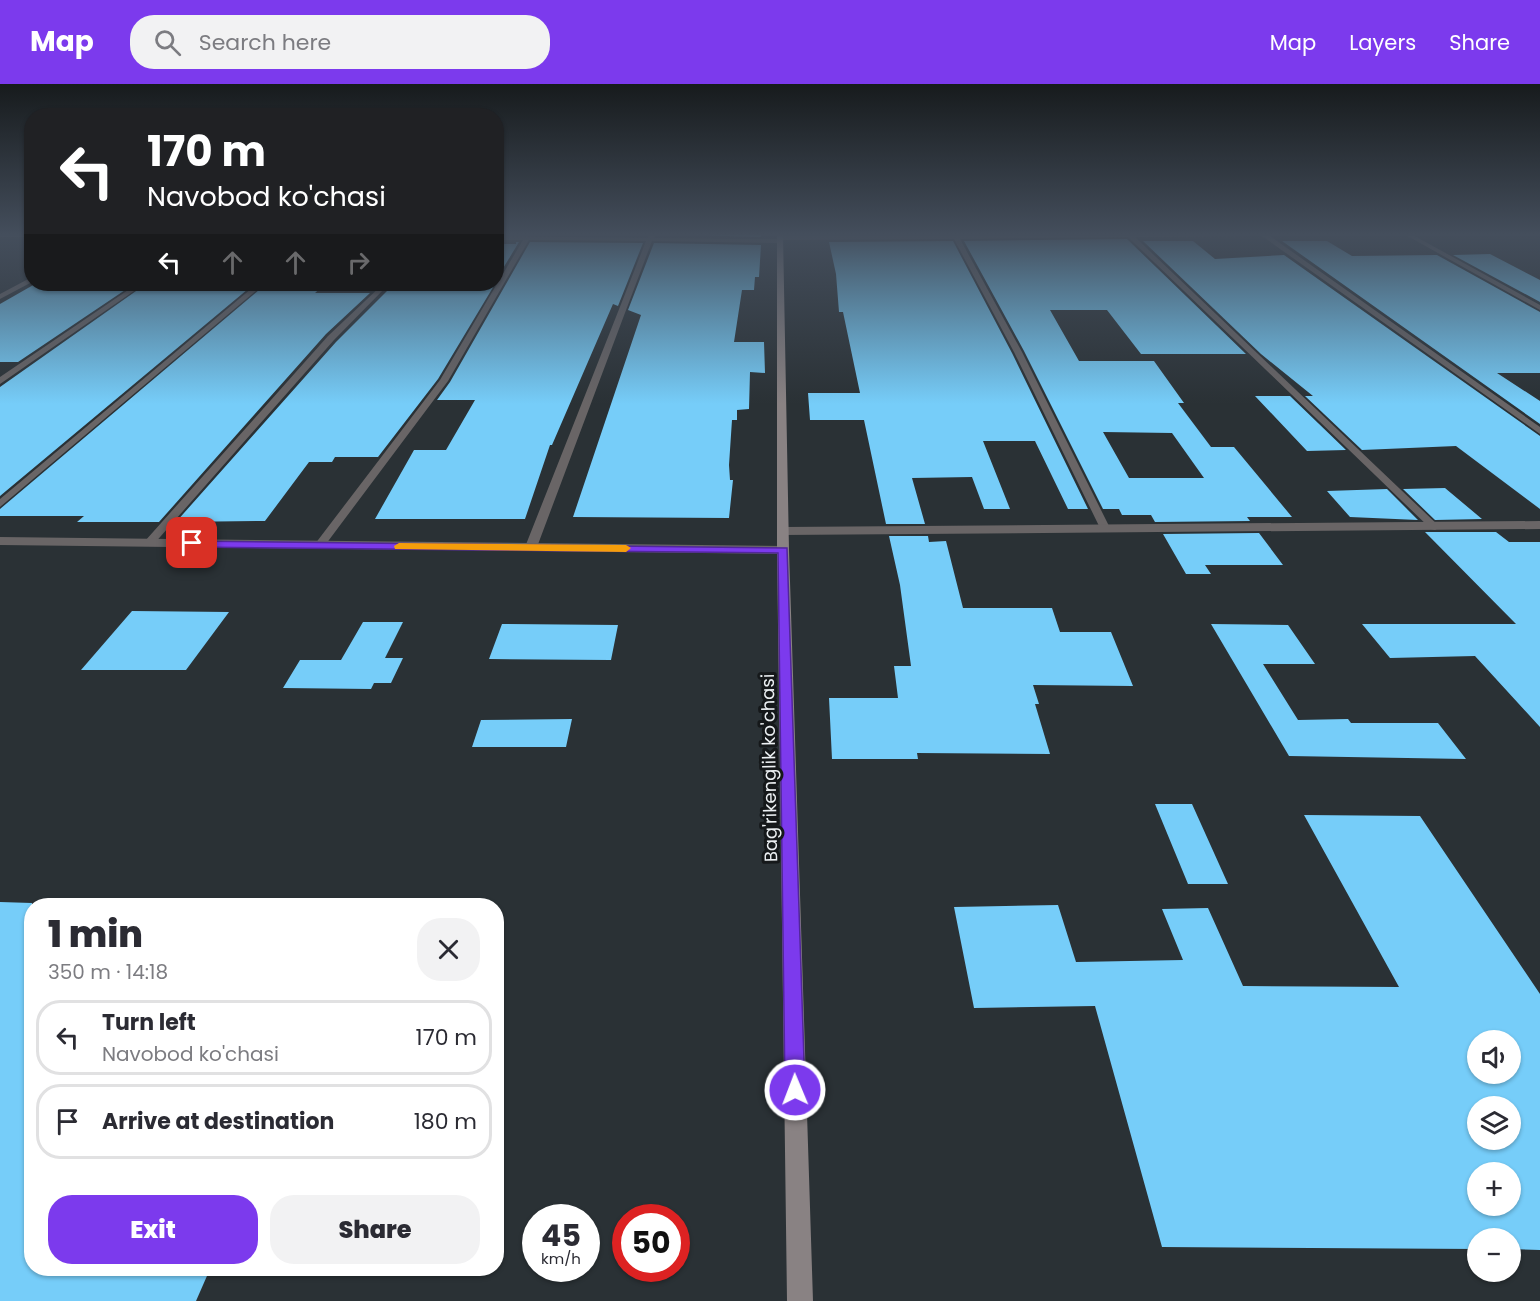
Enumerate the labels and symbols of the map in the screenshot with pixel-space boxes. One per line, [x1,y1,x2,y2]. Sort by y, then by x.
pin [166,517,217,568]
street label: Bag'rikenglik ko'chasi [755,674,783,862]
position arrow [763,1058,827,1122]
speed limit sign: 50 [612,1204,690,1282]

